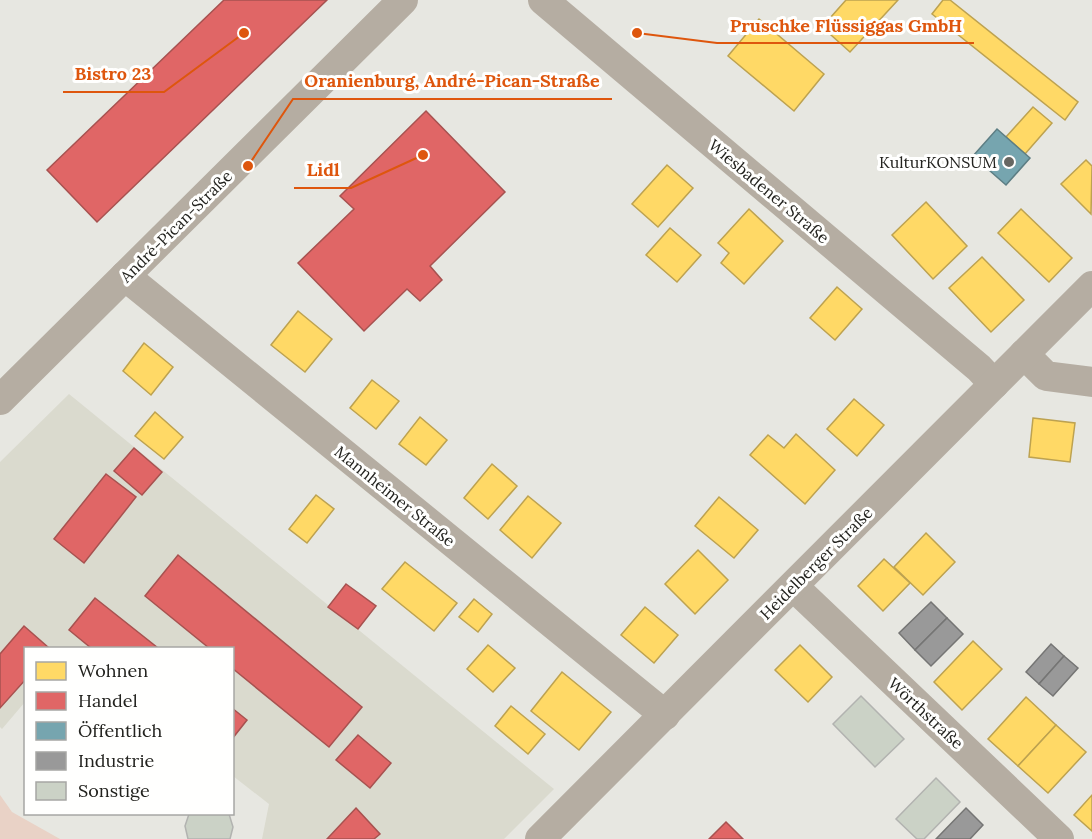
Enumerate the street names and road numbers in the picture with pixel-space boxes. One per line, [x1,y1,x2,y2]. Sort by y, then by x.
street label: Wiesbadener Straße [705,135,834,248]
street label: André-Pican-Straße [115,166,236,287]
street label: Mannheimer Straße [331,441,459,551]
street label: Heidelberger Straße [755,502,877,624]
street label: Wörthstraße [884,673,968,753]

